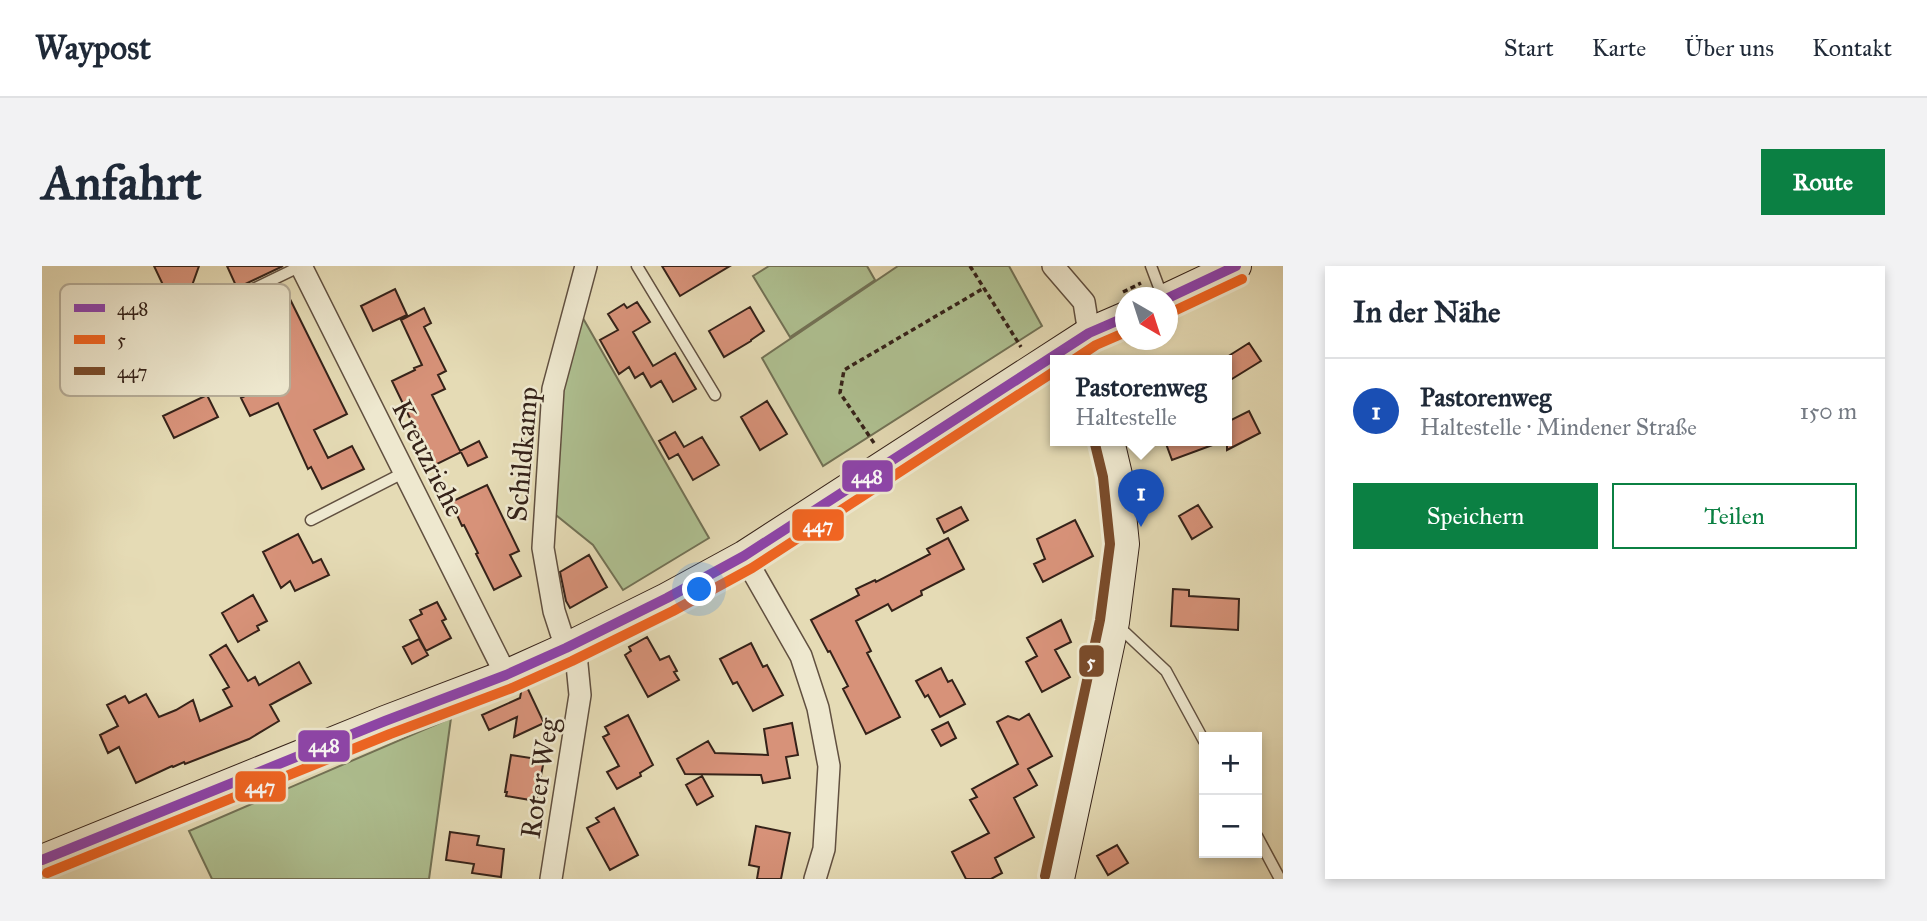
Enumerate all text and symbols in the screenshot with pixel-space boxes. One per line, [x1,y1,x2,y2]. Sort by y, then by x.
text: Waypost [35,28,151,68]
text: Start [1504,33,1554,63]
text: Karte [1592,33,1646,63]
text: Über uns [1684,33,1774,63]
text: Kontakt [1812,33,1892,63]
button: Route [1761,149,1885,215]
text: Anfahrt [42,153,202,212]
legend [60,284,290,396]
north arrow [1115,287,1178,350]
text: In der Nähe [1353,294,1501,330]
text: 448 [117,297,148,320]
text: 5 [117,328,126,351]
popup [1050,355,1232,446]
text: 447 [117,360,148,383]
text: Pastorenweg [1075,371,1207,403]
text: Pastorenweg [1420,381,1551,413]
street label: Schildkamp [499,385,546,523]
street label: Kreuzriehe [384,394,473,523]
text: 1 [1371,397,1381,425]
text: 150 m [1800,397,1857,425]
text: Haltestelle [1075,403,1177,431]
text: Haltestelle · Mindener Straße [1420,413,1697,441]
line badge: 448 [841,459,894,493]
text: 448 [851,465,883,489]
pin: 1 [1118,469,1164,527]
button: Speichern [1353,483,1598,549]
button: Teilen [1612,483,1857,549]
line badge: 447 [791,508,845,542]
text: 447 [803,514,833,538]
your location [682,572,716,606]
line badge: 5 [1078,644,1105,678]
text: 5 [1087,650,1096,673]
street label: Roter Weg [513,714,566,841]
line badge: 448 [297,729,351,763]
map controls [1199,732,1262,858]
button: + [1199,732,1262,795]
text: 448 [308,734,340,758]
line badge: 447 [234,770,287,803]
text: 447 [245,775,275,799]
button: − [1199,795,1262,858]

